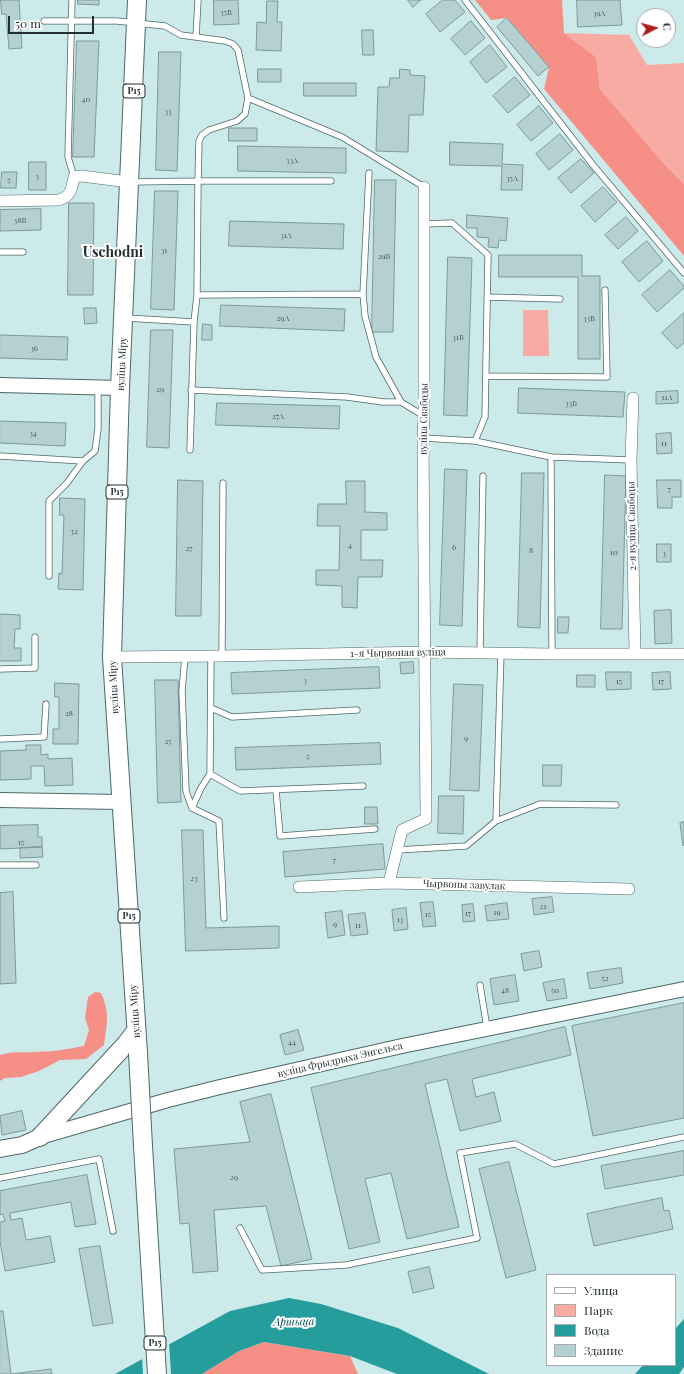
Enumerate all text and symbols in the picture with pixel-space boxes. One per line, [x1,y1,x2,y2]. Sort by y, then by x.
house number: 35В [220,7,232,17]
scale bar [10,8,96,34]
house number: 39А [593,8,605,18]
north arrow [636,8,676,48]
text: 50 m [15,15,41,31]
text: С [660,22,675,31]
road number: Р15 [123,84,145,98]
house number: 40 [82,94,90,104]
house number: 33 [164,106,172,116]
house number: 33А [286,155,298,165]
house number: 3 [35,171,39,181]
house number: 35А [506,173,518,183]
house number: 5 [7,175,11,185]
house number: 38В [14,215,26,225]
house number: 31А [280,230,292,240]
district label: Uschodni [83,245,143,261]
house number: 31 [161,245,167,255]
house number: 29Б [378,251,390,261]
house number: 29А [277,313,289,323]
house number: 33В [583,313,595,323]
house number: 31Б [452,332,464,342]
street label: вуліца Міру [115,337,129,391]
house number: 36 [30,343,38,353]
street label: вуліца Свабоды [417,383,431,455]
house number: 29 [156,384,164,394]
house number: 11А [662,392,672,402]
house number: 33Б [565,398,577,408]
house number: 27А [272,411,284,421]
house number: 34 [29,428,37,438]
house number: 11 [661,438,667,448]
street label: 2-я вуліца Свабоды [625,481,639,571]
house number: 7 [667,484,671,494]
road number: Р15 [106,485,128,499]
house number: 32 [70,526,78,536]
house number: 4 [348,540,352,550]
house number: 6 [452,542,456,552]
house number: 27 [185,543,193,553]
house number: 8 [529,545,533,555]
house number: 10 [610,547,618,557]
house number: 3 [662,548,666,558]
street label: 1-я Чырвоная вуліца [350,646,446,660]
street label: вуліца Міру [107,660,121,714]
house number: 3 [303,675,307,685]
house number: 15 [616,676,622,686]
house number: 17 [658,676,664,686]
house number: 28 [65,708,73,718]
house number: 9 [464,733,468,743]
house number: 25 [164,736,172,746]
house number: 5 [306,751,310,761]
house number: 15 [18,837,24,847]
house number: 7 [332,855,336,865]
house number: 23 [190,873,198,883]
street label: Чырвоны завулак [423,878,505,892]
house number: 21 [540,901,546,911]
house number: 19 [493,907,501,917]
house number: 17 [465,908,471,918]
road number: Р15 [118,909,140,923]
house number: 15 [425,909,431,919]
house number: 13 [397,914,403,924]
house number: 9 [333,919,337,929]
house number: 11 [355,920,361,930]
house number: 52 [601,973,609,983]
street label: вуліца Міру [127,984,143,1038]
house number: 48 [501,985,509,995]
house number: 50 [551,985,559,995]
house number: 44 [288,1037,296,1047]
street label: вуліца Фрыдрыха Энгельса [276,1040,404,1080]
house number: 29 [230,1172,238,1182]
legend [546,1274,676,1366]
text: Улица [584,1282,618,1298]
text: Парк [584,1302,613,1318]
water label: Аршыца [273,1315,315,1329]
text: Вода [584,1322,610,1338]
road number: Р15 [144,1336,166,1350]
text: Здание [584,1342,624,1358]

